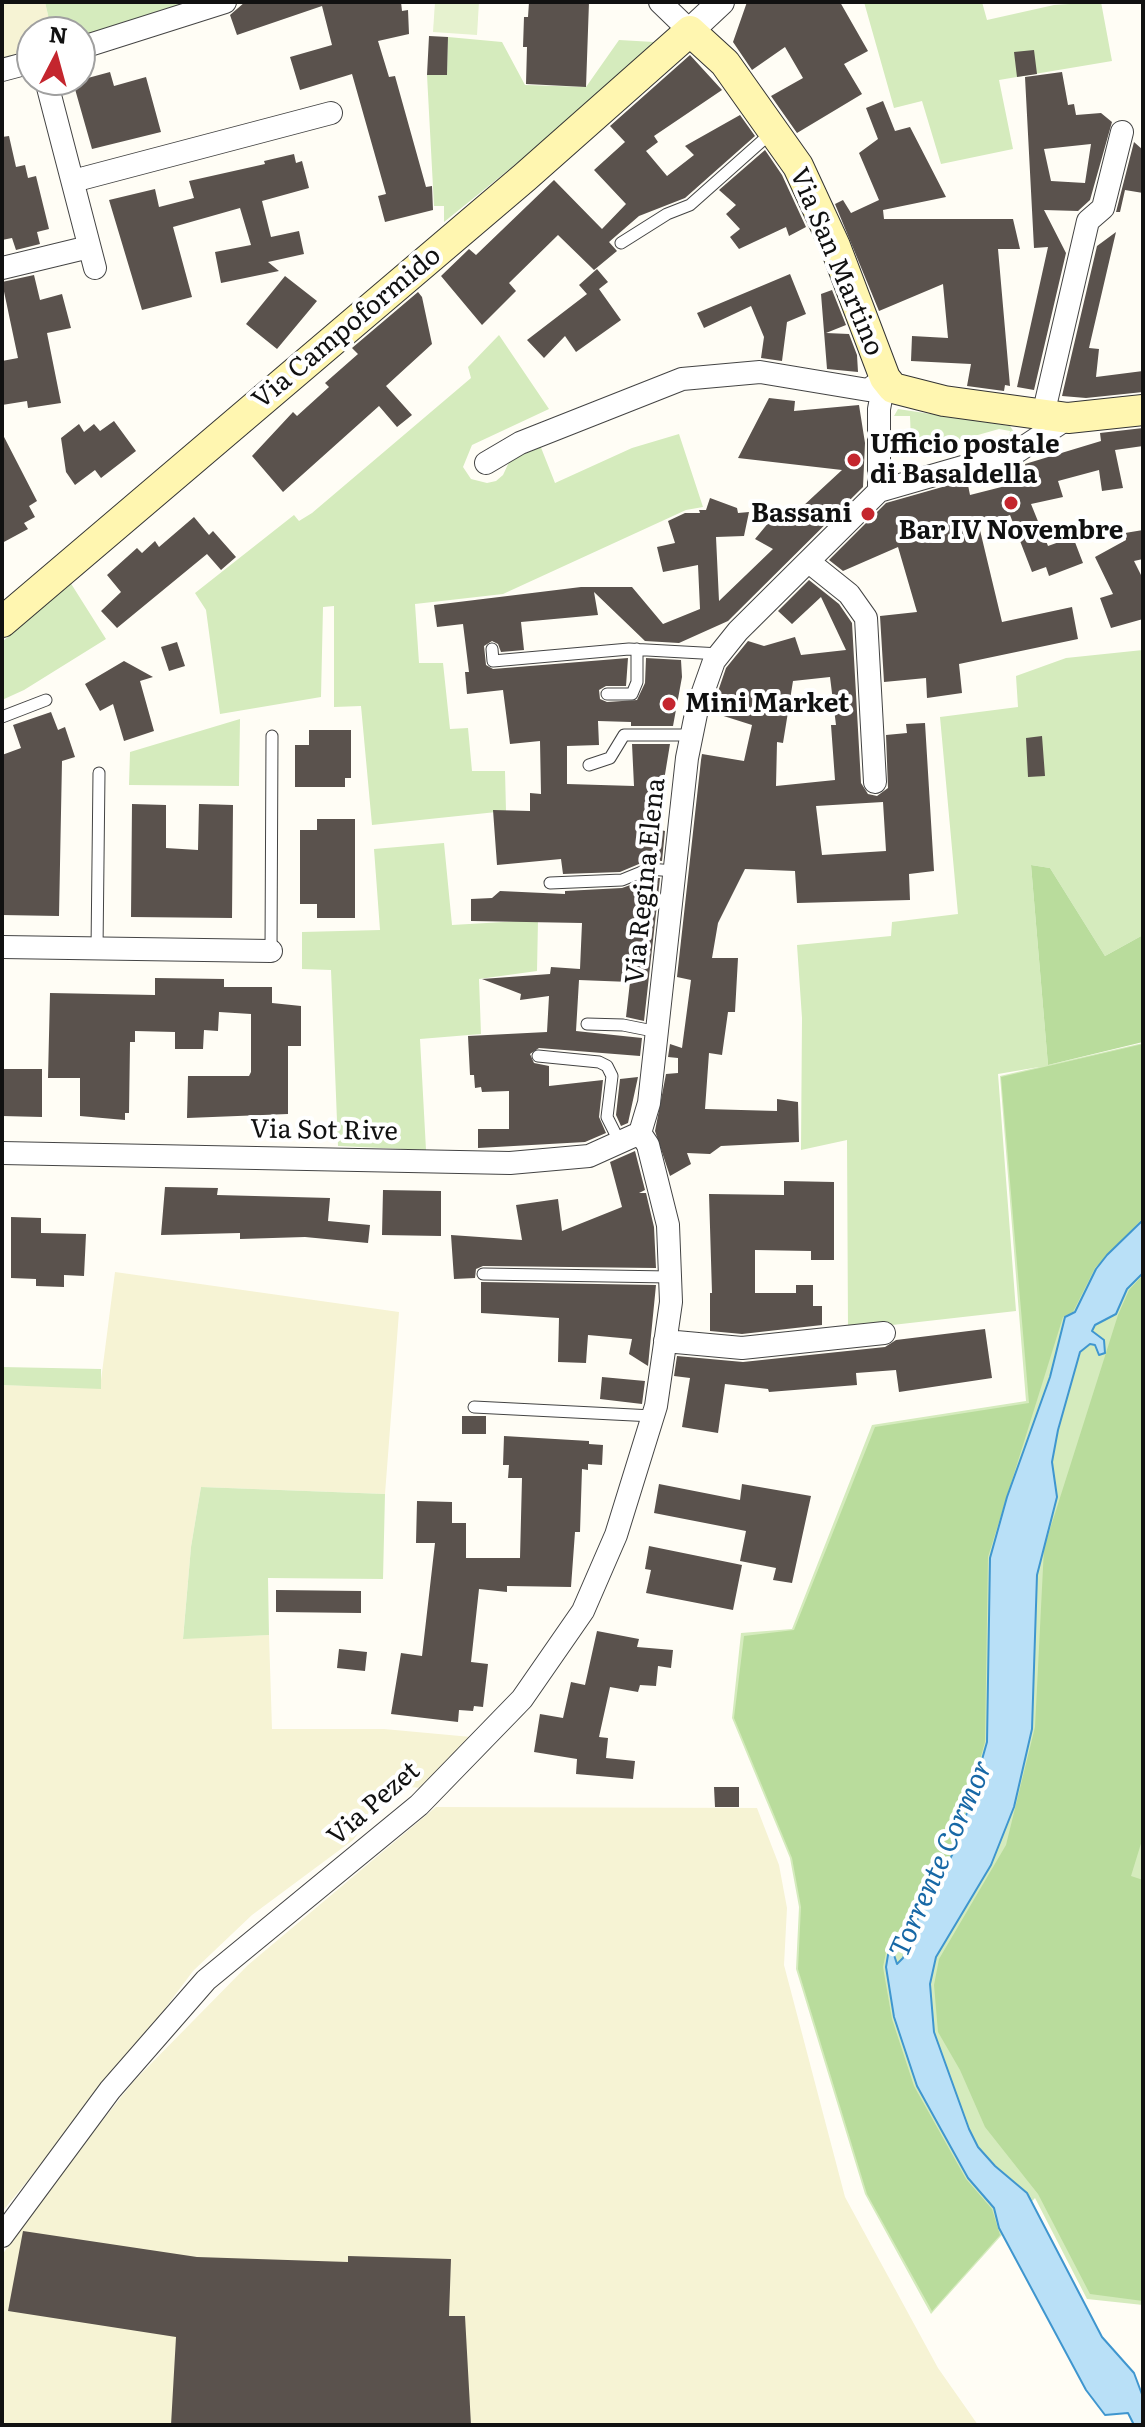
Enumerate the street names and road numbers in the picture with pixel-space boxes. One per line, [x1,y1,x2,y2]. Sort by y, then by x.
street label: Via San Martino [782,163,890,361]
street label: Via Campoformido [246,240,448,416]
street label: Via Regina Elena [620,776,672,986]
street label: Via Sot Rive [250,1114,398,1148]
street label: Via Pezet [322,1756,426,1852]

